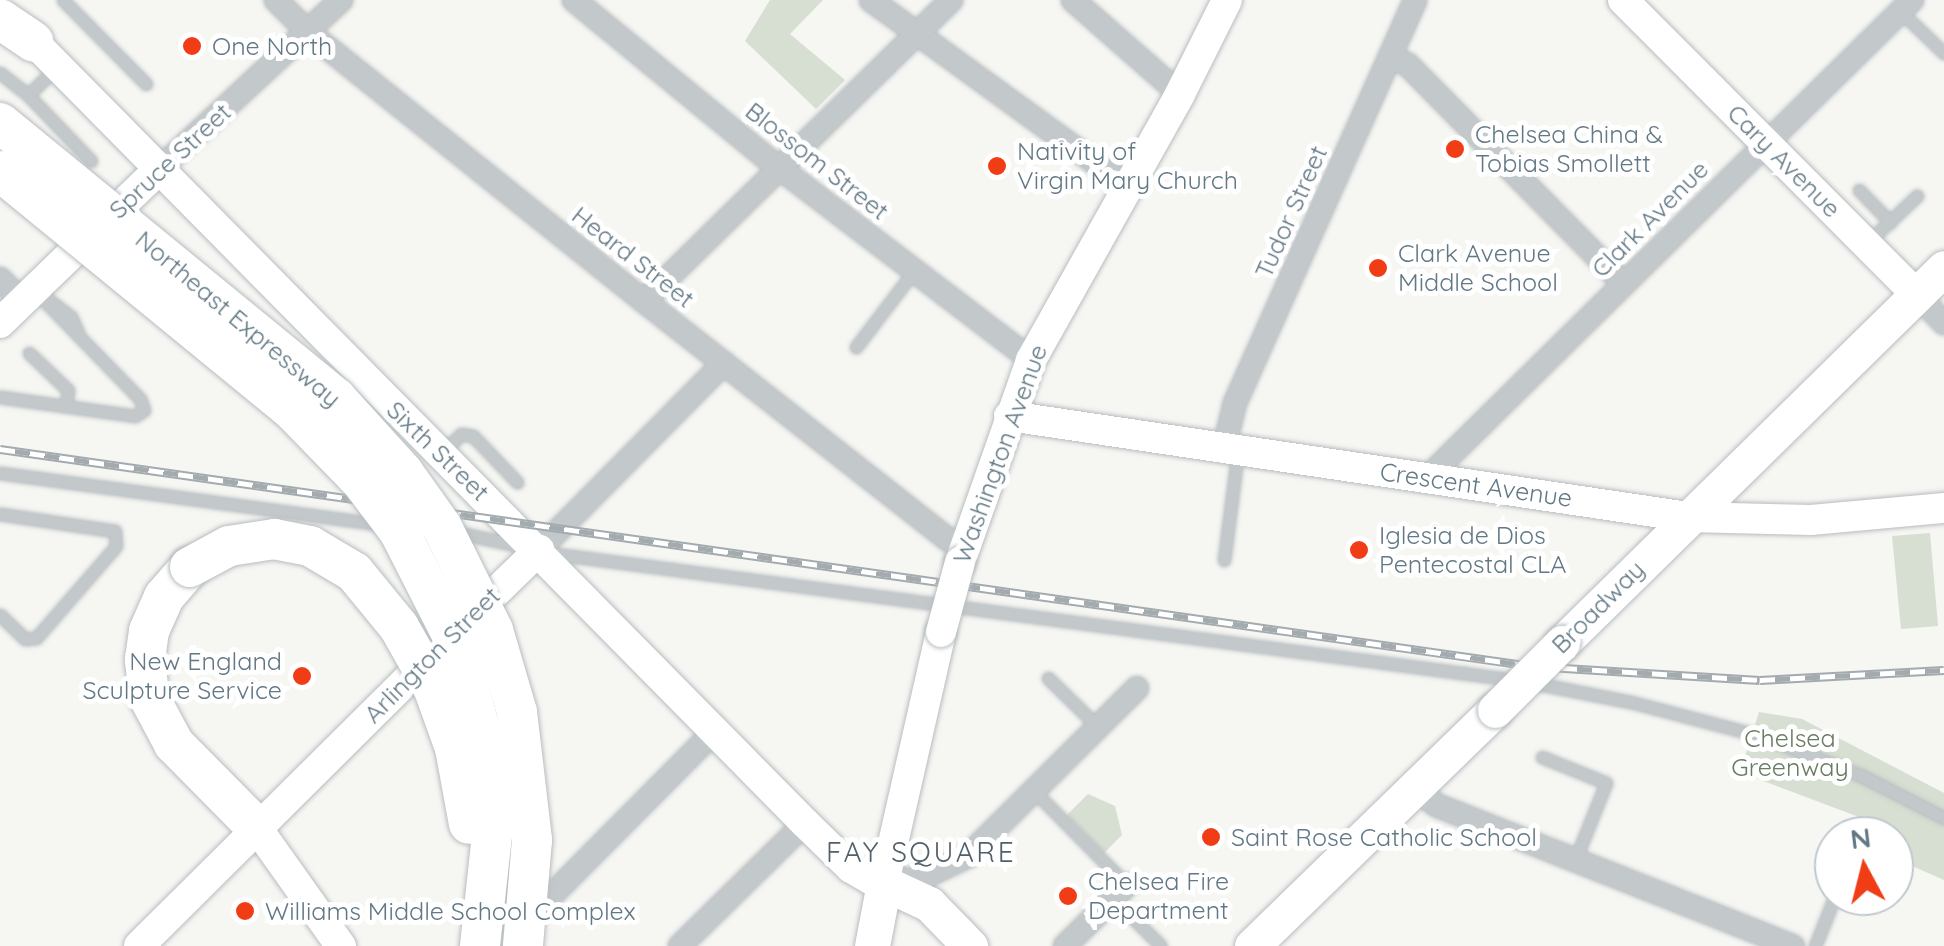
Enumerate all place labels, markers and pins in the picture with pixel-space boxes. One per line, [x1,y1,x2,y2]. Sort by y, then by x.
place label: One North [212,31,332,61]
marker: One North [181,35,203,57]
place label: Chelsea China & Tobias Smollett [1475,120,1663,179]
place label: Nativity of Virgin Mary Church [1017,137,1238,196]
marker: Chelsea China & Tobias Smollett [1444,138,1466,160]
marker: Nativity of Virgin Mary Church [986,155,1008,177]
place label: Clark Avenue Middle School [1398,239,1558,298]
marker: Clark Avenue Middle School [1367,257,1389,279]
place label: Iglesia de Dios Pentecostal CLA [1379,521,1566,580]
marker: Iglesia de Dios Pentecostal CLA [1348,539,1370,561]
place label: New England Sculpture Service [82,647,282,706]
marker: New England Sculpture Service [291,665,313,687]
place label: Saint Rose Catholic School [1231,822,1537,852]
marker: Saint Rose Catholic School [1200,826,1222,848]
place label: Chelsea Fire Department [1088,867,1229,926]
marker: Chelsea Fire Department [1057,885,1079,907]
place label: Williams Middle School Complex [265,896,636,926]
marker: Williams Middle School Complex [234,900,256,922]

